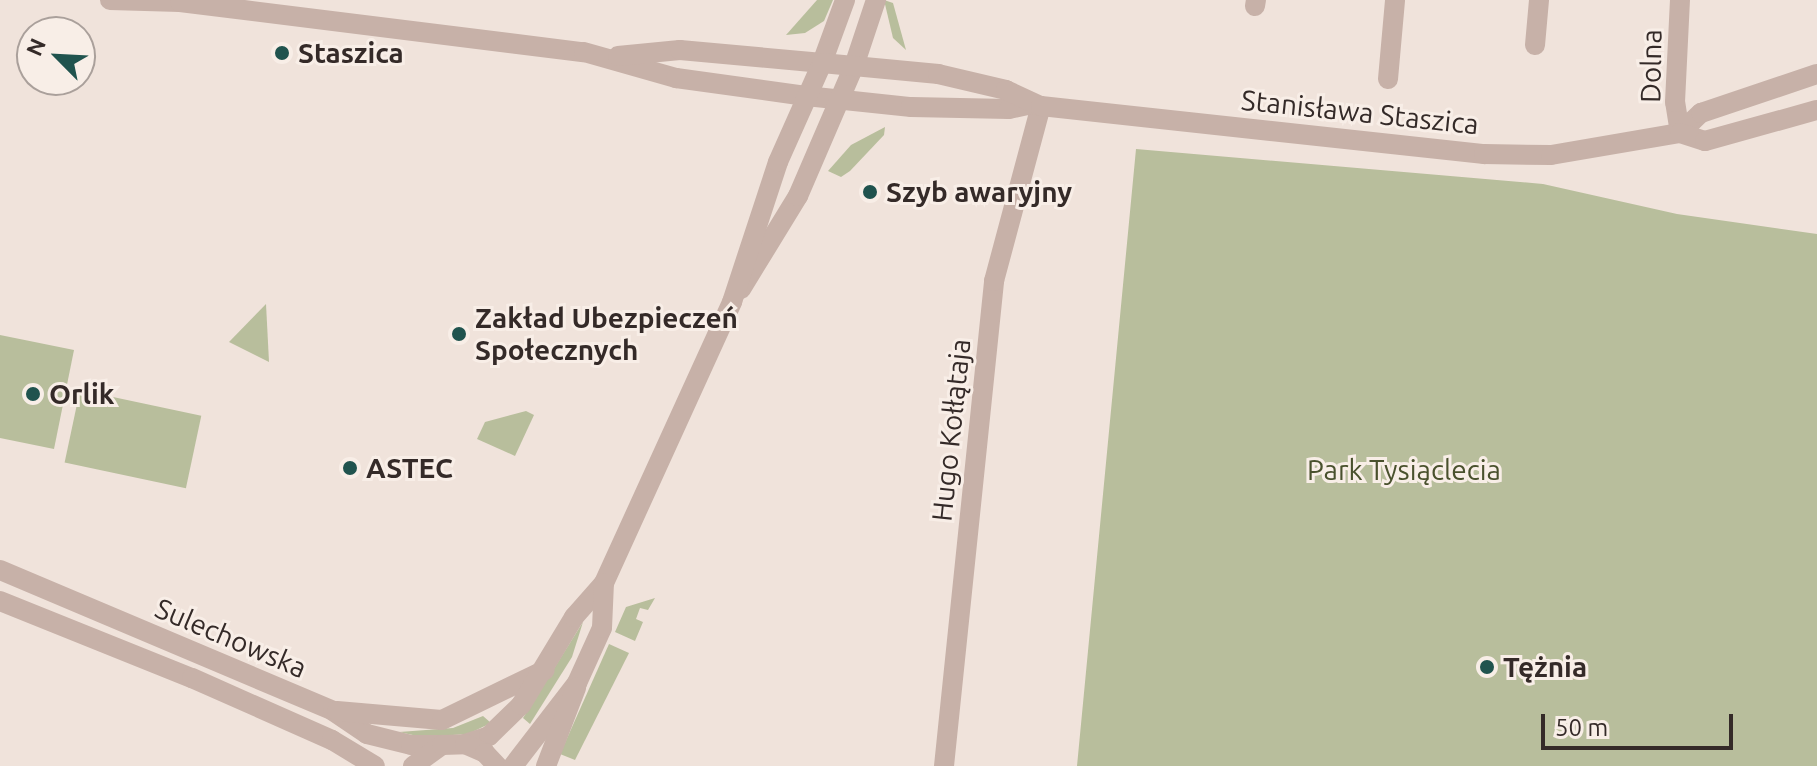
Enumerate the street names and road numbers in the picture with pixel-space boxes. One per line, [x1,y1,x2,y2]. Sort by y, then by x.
street label: Dolna [1634,29,1668,103]
street label: Stanisława Staszica [1240,83,1480,141]
street label: Hugo Kołłątaja [925,337,977,523]
street label: Sulechowska [150,591,312,685]

